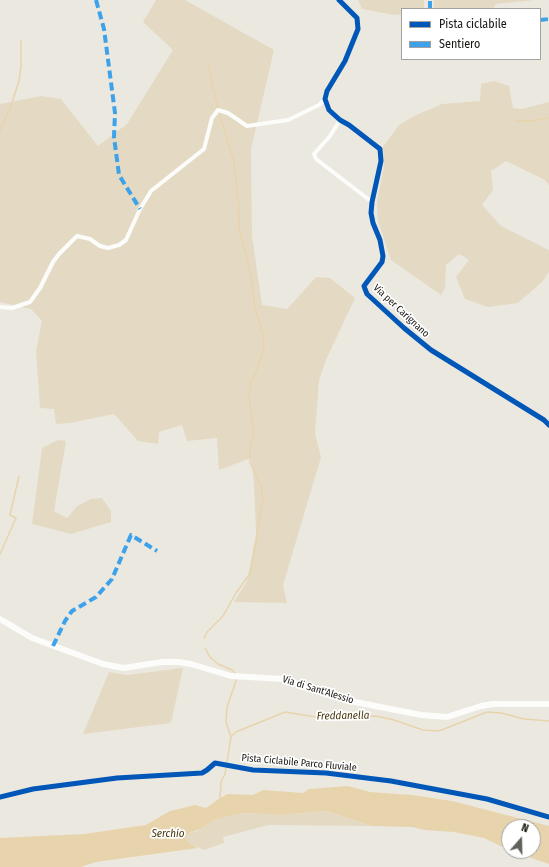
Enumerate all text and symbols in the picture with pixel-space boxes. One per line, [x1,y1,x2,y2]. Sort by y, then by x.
legend [401,8,541,60]
text: Pista ciclabile [439,17,507,31]
text: Sentiero [439,37,480,51]
street label: Via per Carignano [370,282,432,340]
street label: Via di Sant'Alessio [281,673,355,707]
water label: Freddanella [316,709,370,723]
street label: Pista Ciclabile Parco Fluviale [241,752,357,774]
north arrow [501,819,541,859]
text: N [520,821,530,835]
water label: Serchio [151,827,185,841]

